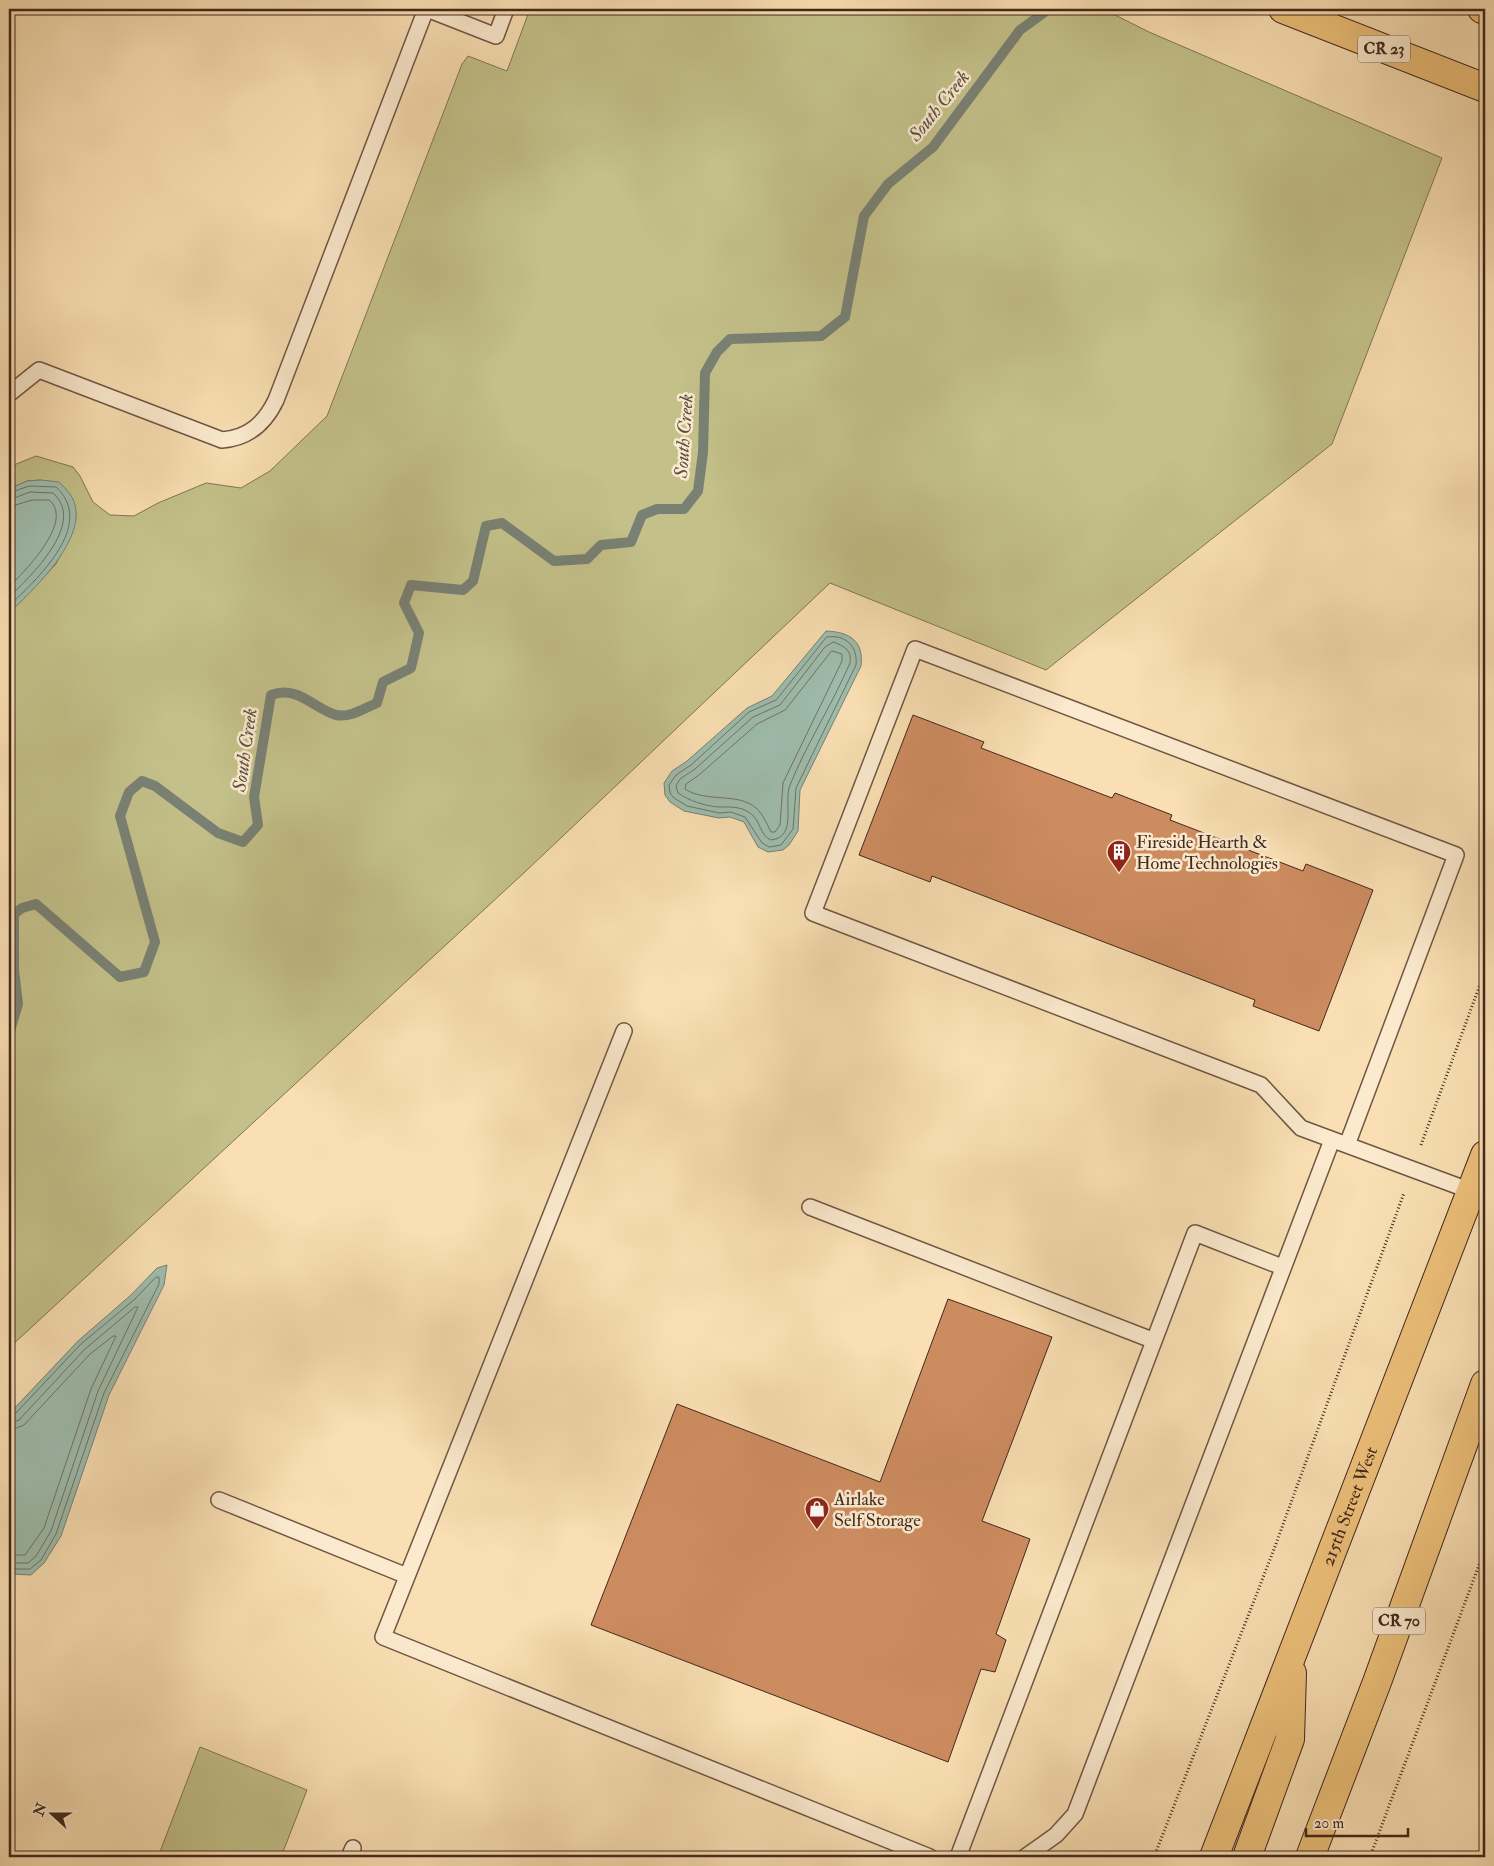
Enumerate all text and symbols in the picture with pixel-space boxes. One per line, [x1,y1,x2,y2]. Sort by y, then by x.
road number: CR 23 [1358,36,1410,62]
water label: South Creek [903,66,975,147]
water label: South Creek [669,393,699,480]
water label: South Creek [227,707,263,794]
place label: Fireside Hearth & Home Technologies [1136,831,1278,875]
building icon: Fireside Hearth & Home Technologies [1106,839,1132,873]
street label: 215th Street West [1316,1443,1383,1569]
place label: Airlake Self Storage [833,1488,921,1532]
shop icon: Airlake Self Storage [804,1496,830,1530]
road number: CR 70 [1373,1608,1425,1634]
north arrow [28,1788,78,1838]
text: N [30,1800,51,1819]
scale bar [1306,1806,1409,1838]
text: 20 m [1314,1814,1344,1833]

